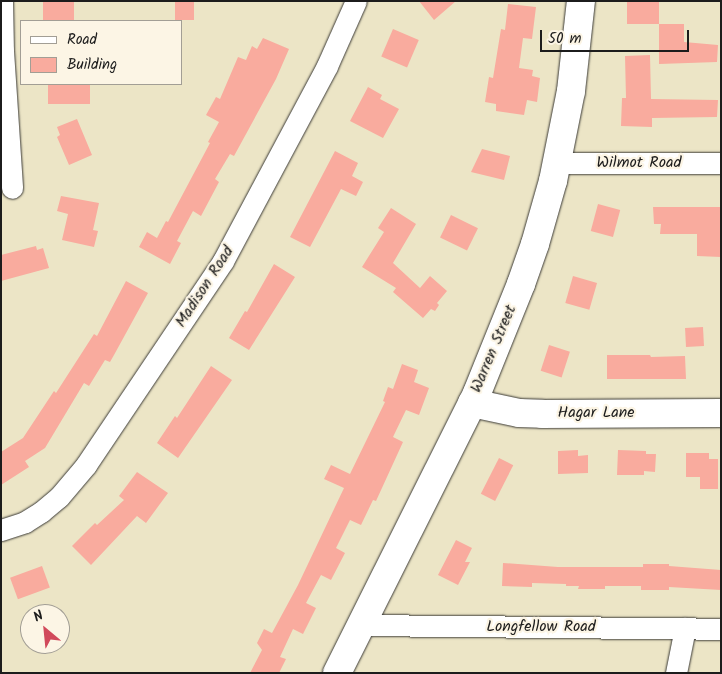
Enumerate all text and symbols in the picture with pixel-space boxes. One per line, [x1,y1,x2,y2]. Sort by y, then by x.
legend [20,20,182,85]
scale bar [542,20,691,52]
text: 50 m [548,27,582,51]
text: Road [67,28,97,52]
text: Building [67,53,117,77]
street label: Wilmot Road [597,153,681,173]
street label: Madison Road [172,243,238,331]
street label: Warren Street [467,302,521,396]
street label: Hagar Lane [557,403,635,423]
north arrow [20,604,70,654]
text: N [29,605,47,628]
street label: Longfellow Road [486,617,596,637]

